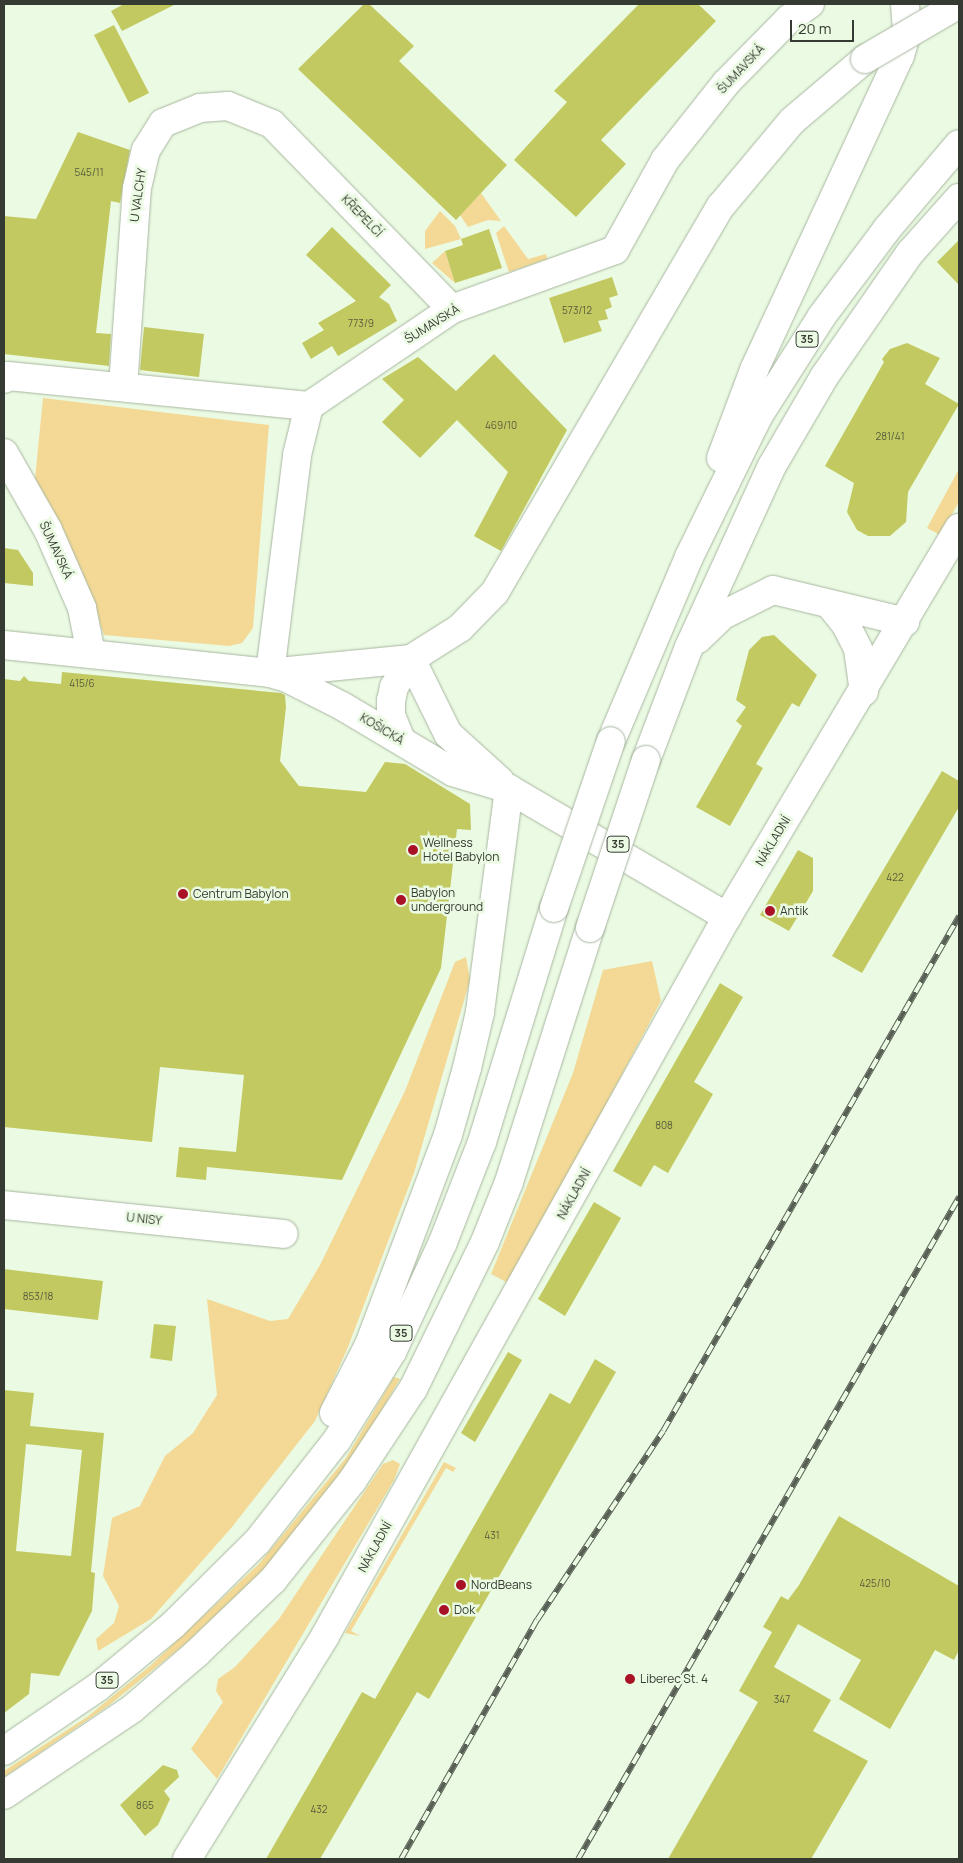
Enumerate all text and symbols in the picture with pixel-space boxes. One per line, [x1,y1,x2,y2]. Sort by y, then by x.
scale bar [793,10,857,42]
text: 20 m [798,18,831,39]
street label: ŠUMAVSKÁ [715,41,767,97]
house number: 545/11 [74,167,104,179]
street label: U VALCHY [127,167,149,223]
street label: KŘEPELČÍ [338,192,386,240]
street label: ŠUMAVSKÁ [402,302,462,346]
house number: 573/12 [562,305,592,317]
house number: 773/9 [348,318,374,330]
road number: 35 [794,330,820,348]
house number: 469/10 [485,420,517,432]
house number: 281/41 [875,431,905,443]
street label: ŠUMAVSKÁ [36,519,76,581]
house number: 415/6 [69,678,95,690]
street label: KOŠICKÁ [357,710,407,748]
street label: NÁKLADNÍ [752,813,794,869]
place label: Wellness Hotel Babylon [423,836,499,864]
road number: 35 [606,836,630,852]
marker: Wellness Hotel Babylon [407,844,419,856]
house number: 422 [886,872,904,884]
place label: Babylon underground [411,886,483,914]
place label: Centrum Babylon [193,887,289,901]
marker: Centrum Babylon [177,888,189,900]
marker: Babylon underground [395,894,407,906]
place label: Antik [780,904,808,918]
marker: Antik [764,905,776,917]
house number: 808 [655,1120,673,1132]
street label: NÁKLADNÍ [554,1166,594,1222]
street label: U NISY [126,1210,162,1228]
house number: 853/18 [23,1291,53,1303]
road number: 35 [388,1325,414,1342]
street label: NÁKLADNÍ [355,1519,395,1575]
house number: 431 [484,1530,500,1542]
place label: NordBeans [471,1578,532,1592]
house number: 425/10 [859,1578,891,1590]
marker: NordBeans [455,1579,467,1591]
place label: Dok [454,1603,475,1617]
marker: Dok [438,1604,450,1616]
road number: 35 [94,1672,120,1688]
place label: Liberec St. 4 [640,1672,708,1686]
marker: Liberec St. 4 [624,1673,636,1685]
house number: 347 [774,1694,790,1706]
house number: 865 [136,1800,154,1812]
house number: 432 [310,1804,328,1816]

